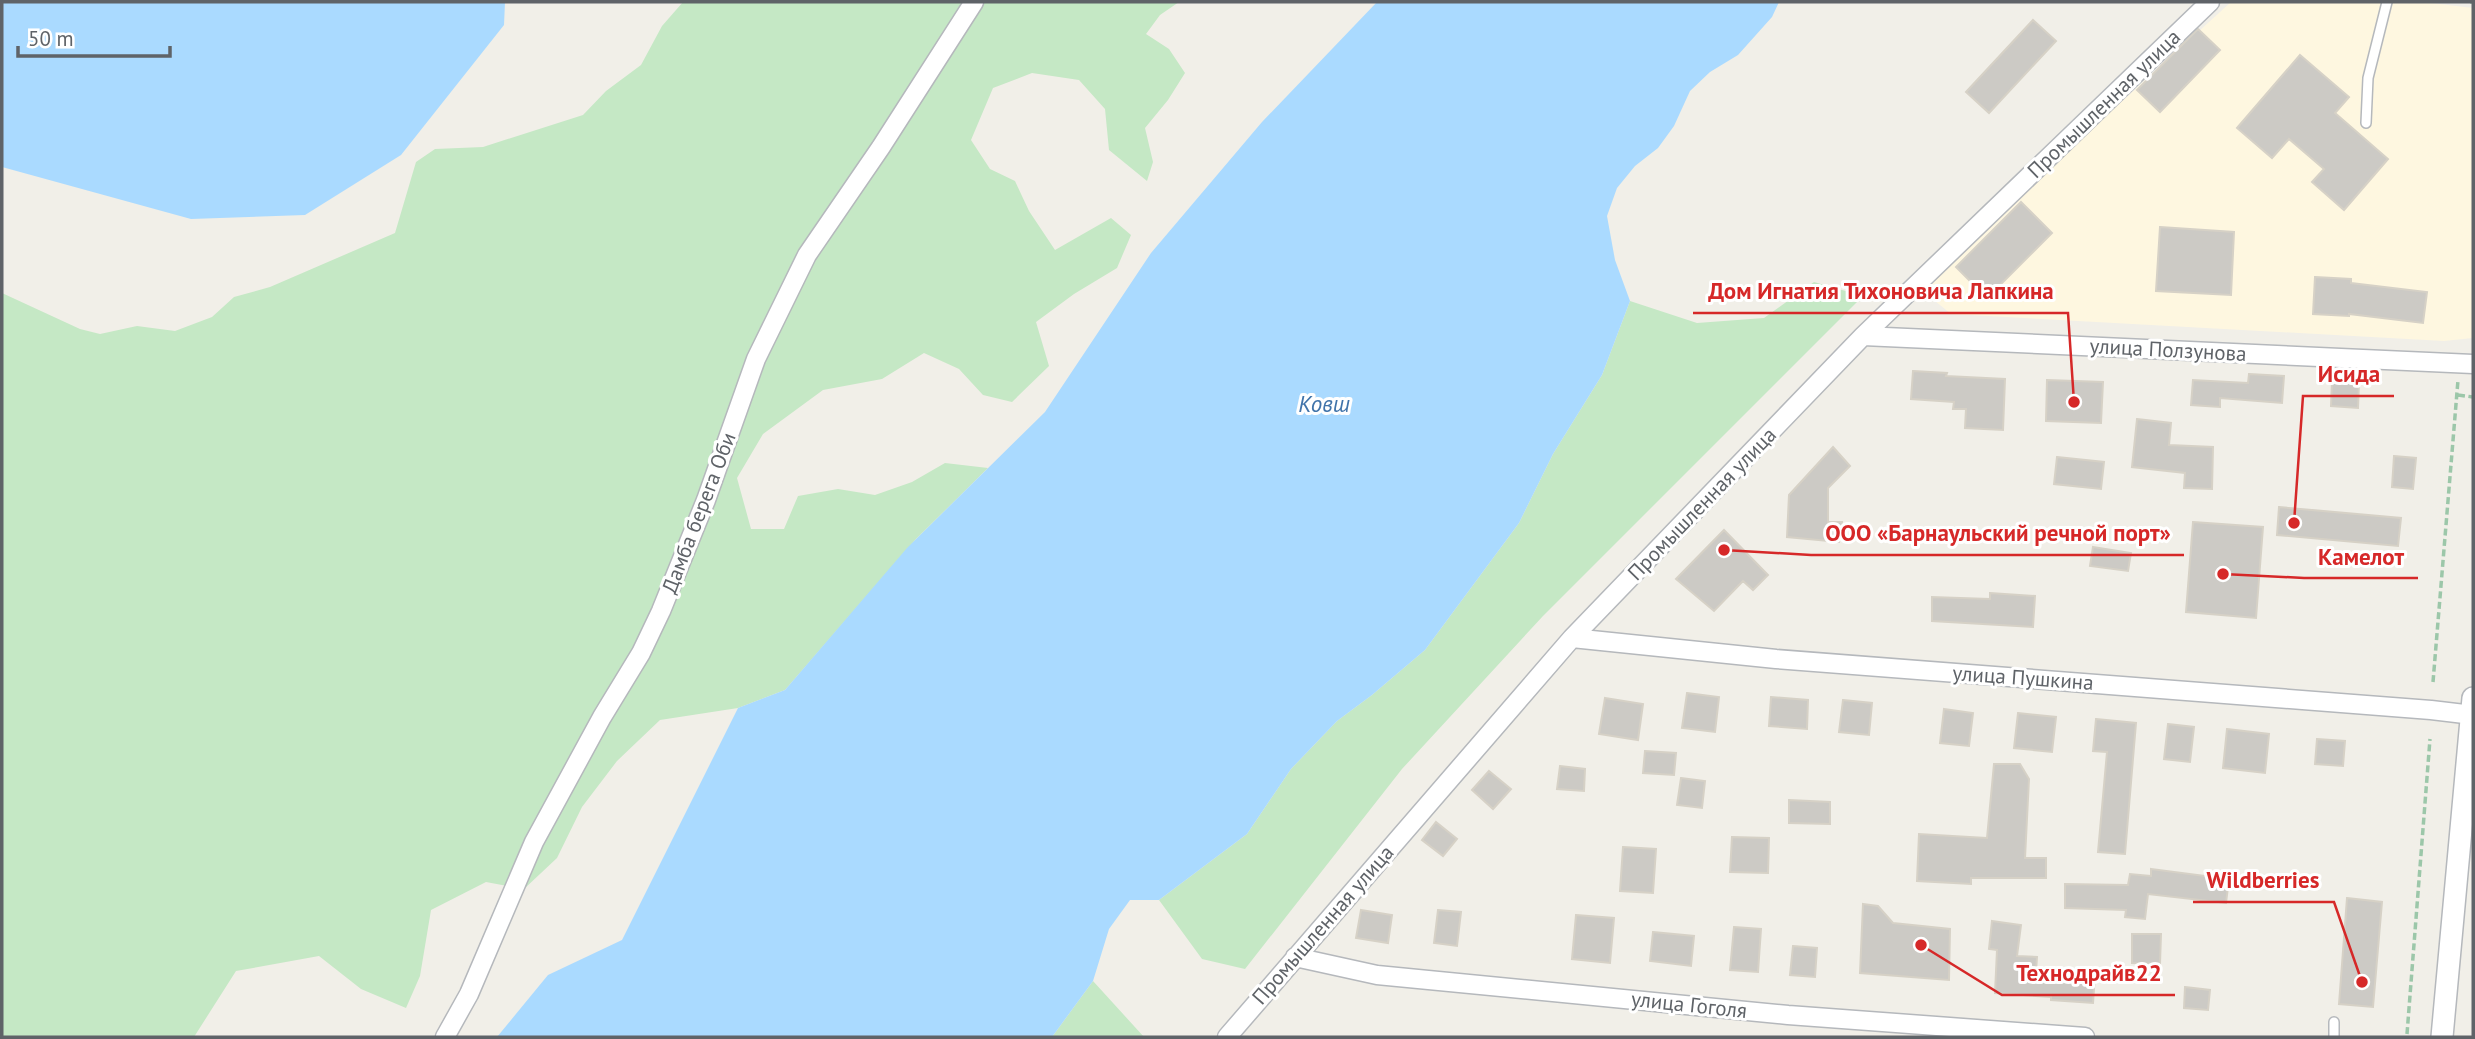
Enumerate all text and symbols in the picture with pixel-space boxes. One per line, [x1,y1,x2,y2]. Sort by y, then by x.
scale bar [18,14,170,58]
street label: Промышленная улица [2021,24,2186,184]
text: 50 m [28,25,74,52]
callout: Дом Игнатия Тихоновича Лапкина [1693,269,2068,313]
text: Дом Игнатия Тихоновича Лапкина [1708,276,2054,305]
street label: улица Ползунова [2089,332,2247,367]
callout: Исида [2303,352,2394,396]
text: Исида [2318,359,2380,388]
water label: Ковш [1298,389,1350,418]
street label: Промышленная улица [1622,421,1782,586]
street label: Дамба берега Оби [655,429,742,597]
callout: ООО «Барнаульский речной порт» [1811,511,2184,555]
text: ООО «Барнаульский речной порт» [1825,518,2171,547]
callout: Камелот [2304,534,2418,578]
text: Камелот [2318,542,2404,571]
street label: улица Пушкина [1952,659,2095,696]
street label: Промышленная улица [1246,839,1399,1010]
callout: Wildberries [2193,858,2334,902]
text: Wildberries [2207,865,2320,894]
callout: Технодрайв22 [2002,951,2175,995]
text: Технодрайв22 [2016,958,2162,987]
street label: улица Гоголя [1630,985,1748,1024]

